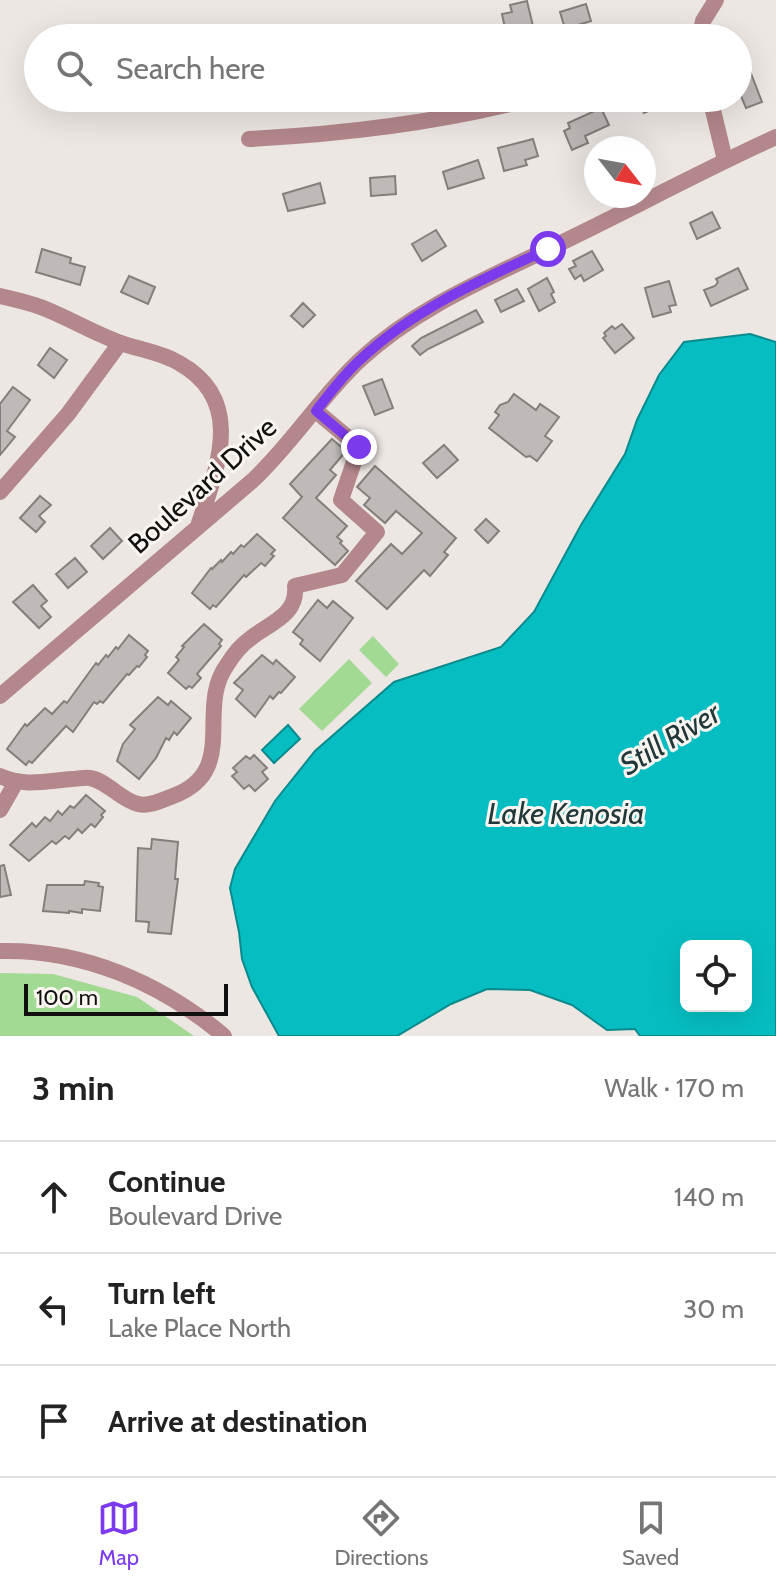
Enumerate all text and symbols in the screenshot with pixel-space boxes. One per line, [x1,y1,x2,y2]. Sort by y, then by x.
search box [24,24,752,112]
icon: search [52,46,96,90]
text: Search here [116,50,265,87]
north arrow [584,136,656,208]
route start [530,231,566,267]
street label: Boulevard Drive [121,410,283,560]
route end [341,429,377,465]
water label: Still River [613,693,728,783]
water label: Lake Kenosia [488,795,644,832]
map controls [680,940,752,1012]
button: locate [680,940,752,1012]
scale bar [24,980,228,1016]
text: 100 m [36,984,98,1011]
text: 3 min [32,1067,114,1109]
text: Walk · 170 m [604,1072,744,1104]
text: Continue [108,1163,225,1200]
icon: ahead [32,1175,76,1219]
text: 140 m [674,1181,744,1213]
text: Boulevard Drive [108,1200,282,1232]
text: Turn left [108,1275,216,1312]
icon: left [32,1287,76,1331]
text: 30 m [683,1293,744,1325]
text: Lake Place North [108,1312,291,1344]
icon: arrive [32,1399,76,1443]
text: Arrive at destination [108,1403,368,1440]
tab: Map [97,1496,141,1571]
tab: Directions [334,1496,428,1571]
tab: Saved [622,1496,679,1571]

